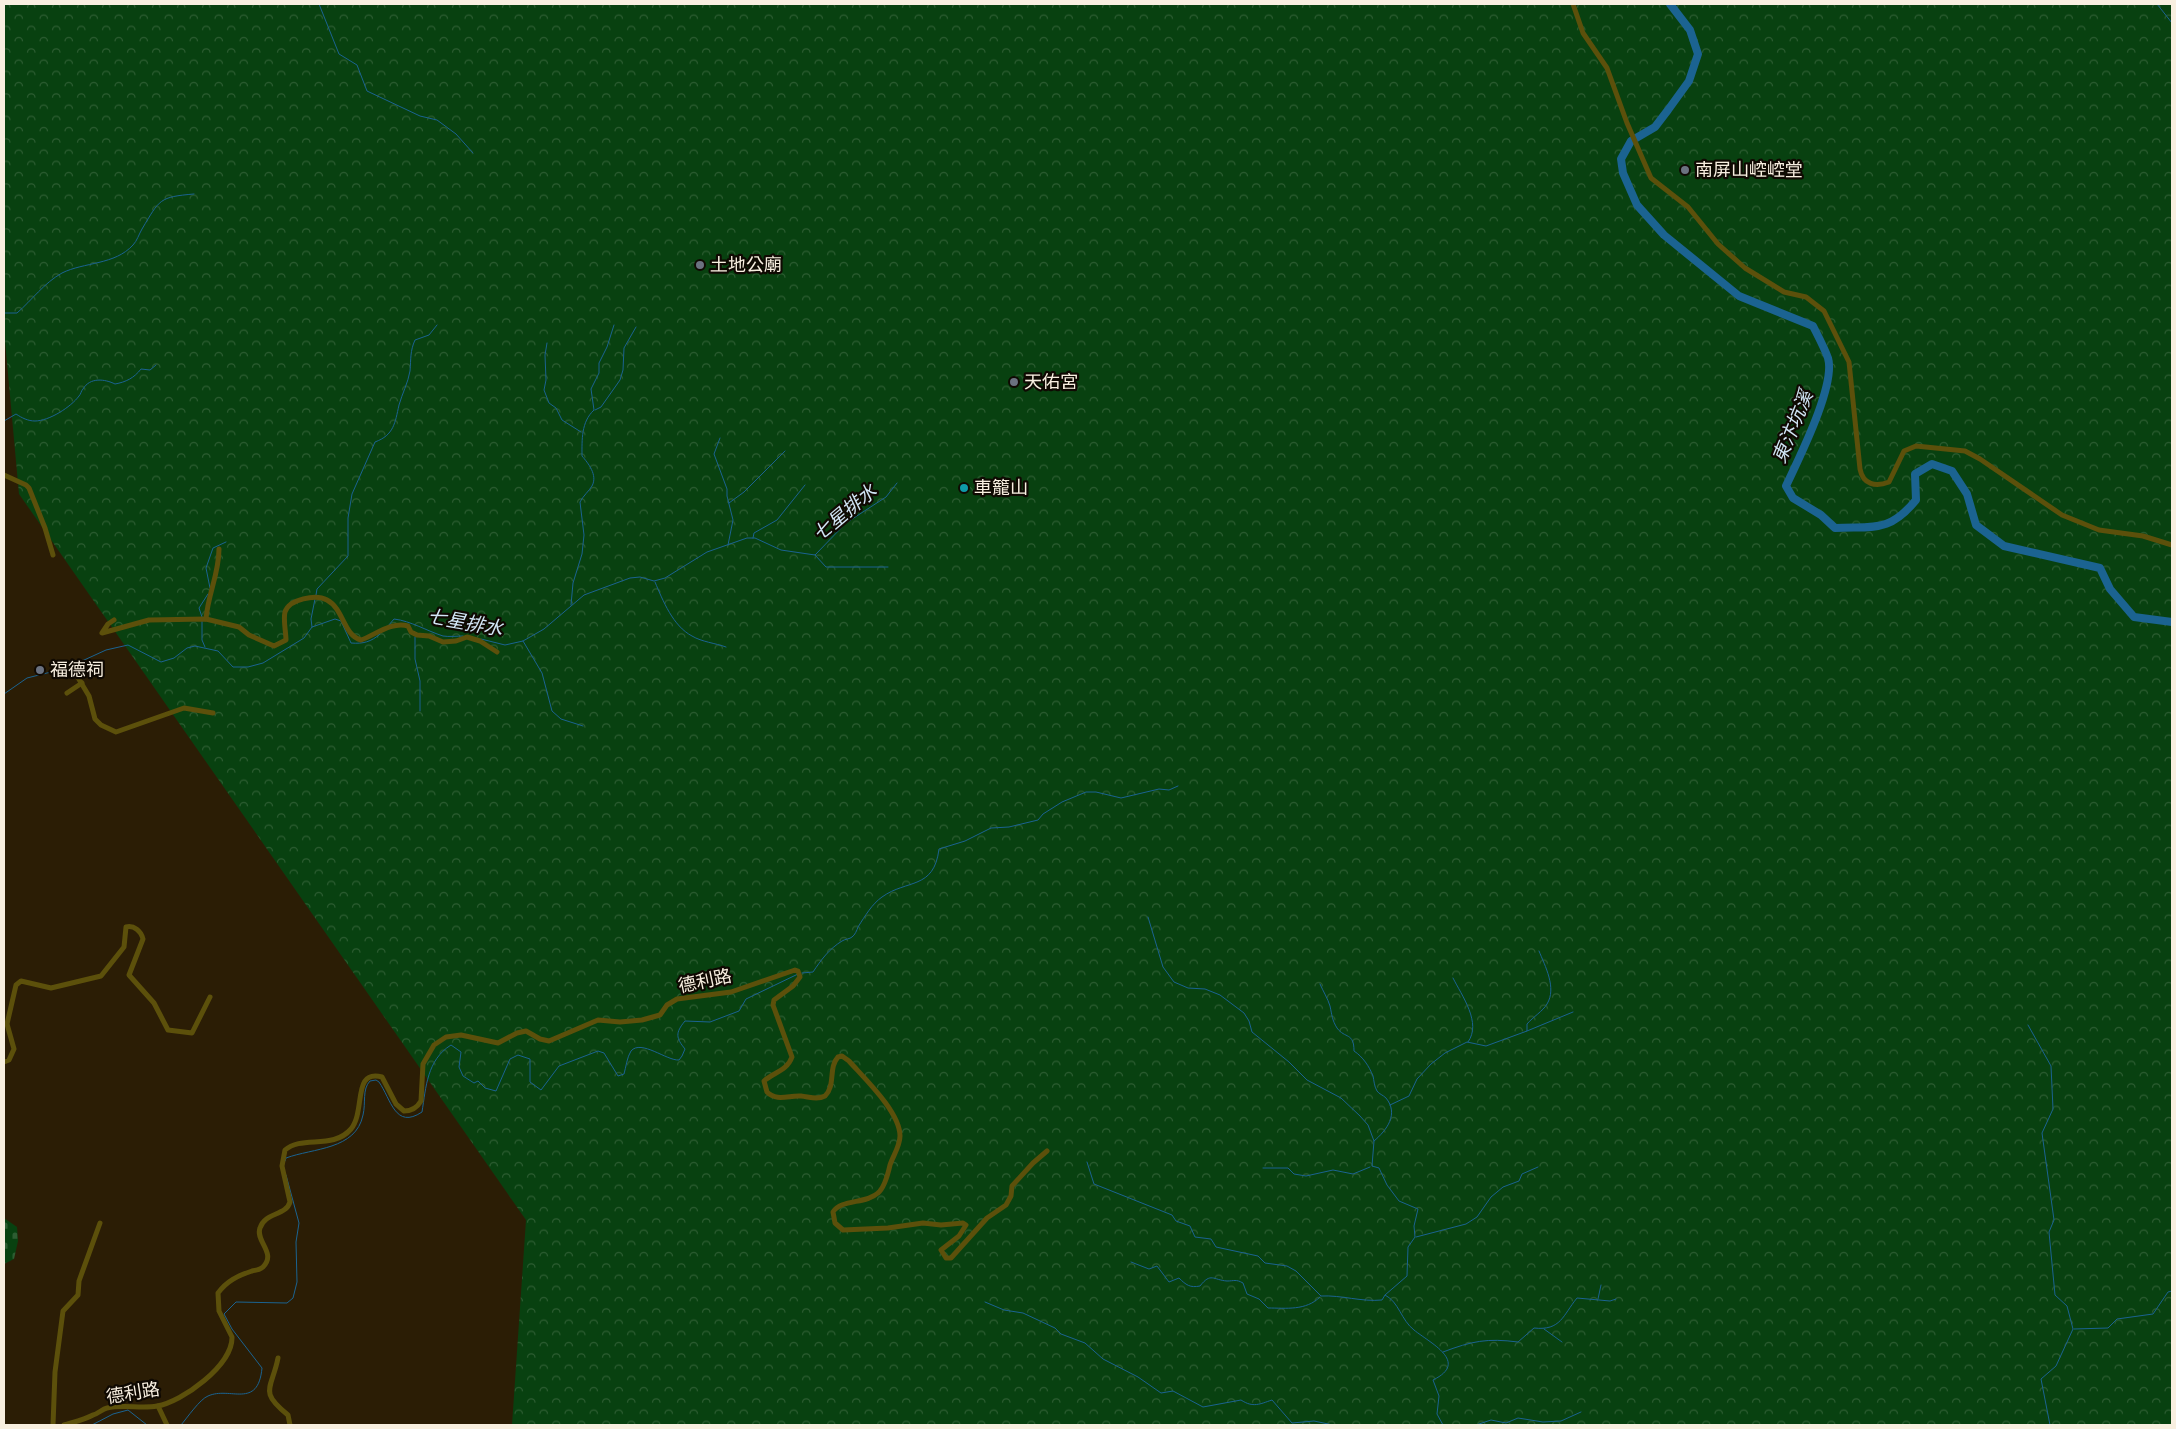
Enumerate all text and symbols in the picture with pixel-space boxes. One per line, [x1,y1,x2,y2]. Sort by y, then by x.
place label: 南屏山崆崆堂 [1695,159,1803,181]
marker: 南屏山崆崆堂 [1679,164,1691,176]
place label: 土地公廟 [710,254,782,276]
marker: 土地公廟 [694,259,706,271]
place label: 天佑宮 [1024,371,1078,393]
marker: 天佑宮 [1008,376,1020,388]
water label: 東汴坑溪 [1769,385,1819,466]
place label: 車籠山 [974,477,1028,499]
water label: 七星排水 [809,480,882,546]
marker: 車籠山 [958,482,970,494]
water label: 七星排水 [426,606,505,641]
place label: 福德祠 [50,659,104,681]
marker: 福德祠 [34,664,46,676]
street label: 德利路 [676,965,734,997]
street label: 德利路 [105,1378,161,1408]

